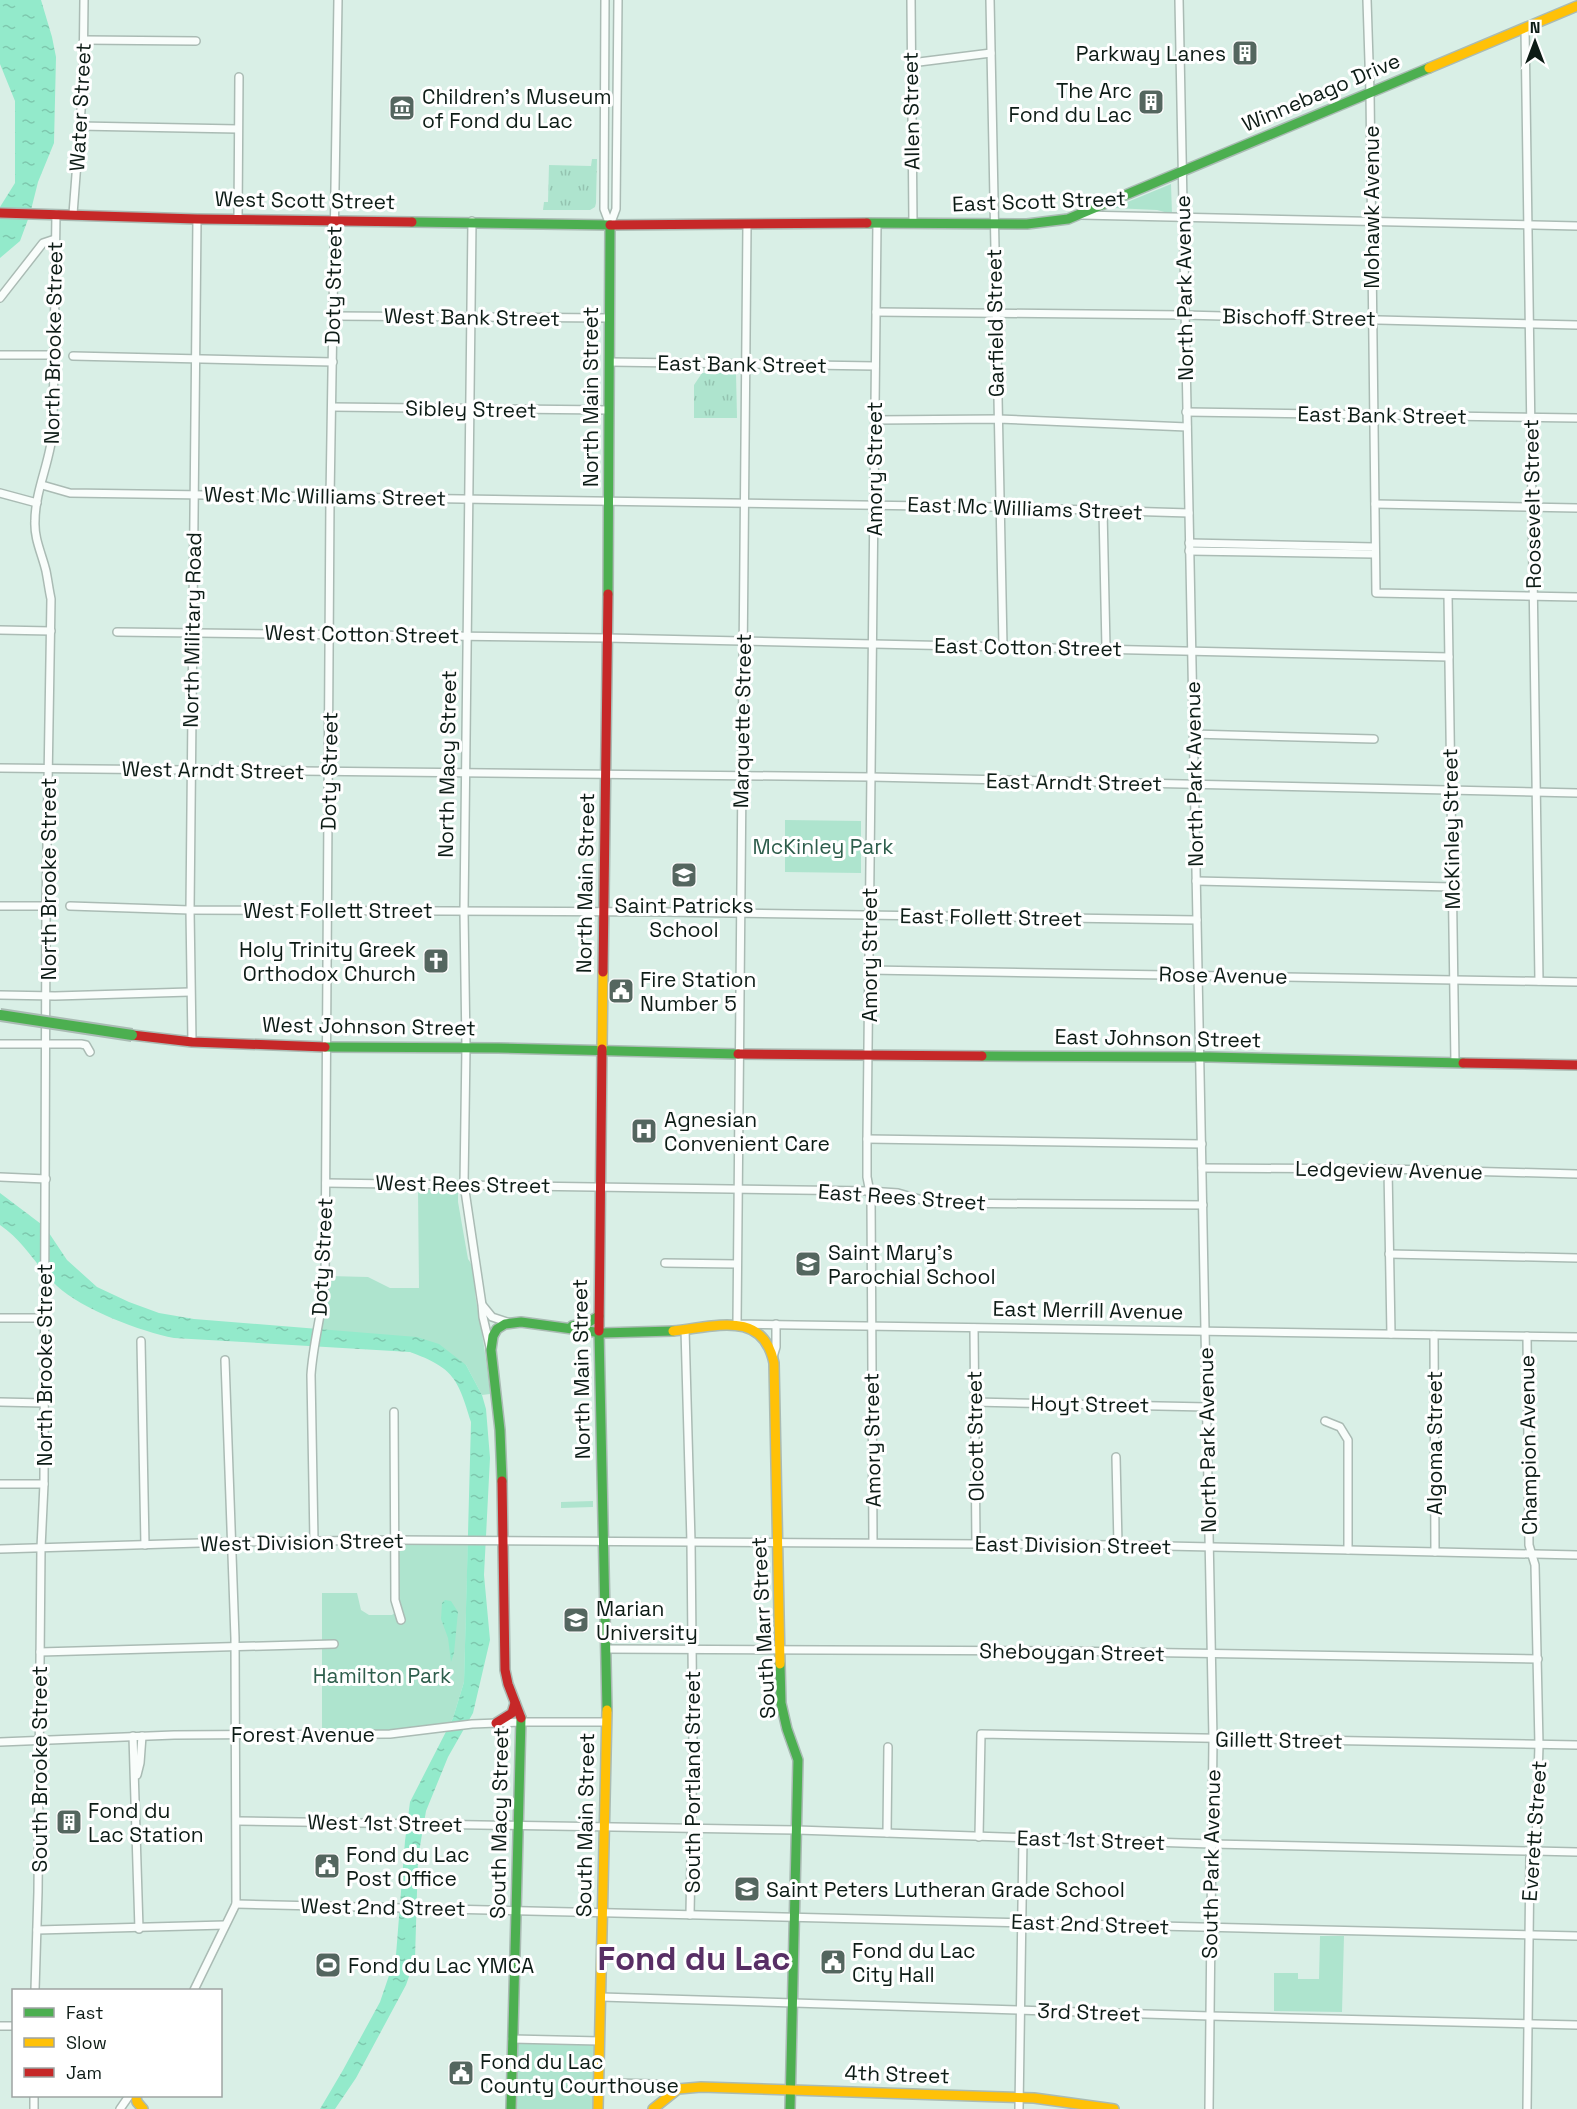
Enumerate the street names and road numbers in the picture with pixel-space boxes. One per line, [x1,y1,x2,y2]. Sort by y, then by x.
street label: Water Street [63,42,97,172]
street label: Winnebago Drive [1238,47,1404,137]
street label: Allen Street [896,52,926,170]
street label: Mohawk Avenue [1358,125,1385,289]
street label: East Scott Street [952,184,1126,218]
street label: West Scott Street [214,185,396,215]
street label: North Park Avenue [1169,195,1199,381]
street label: Doty Street [318,225,348,345]
street label: North Brooke Street [38,241,68,445]
street label: Garfield Street [980,249,1010,397]
street label: West Bank Street [384,302,560,332]
street label: Bischoff Street [1222,302,1376,332]
street label: North Main Street [577,307,604,487]
street label: East Bank Street [657,349,827,379]
street label: Sibley Street [405,394,537,424]
street label: East Bank Street [1297,400,1467,430]
street label: Amory Street [861,402,888,536]
street label: Roosevelt Street [1517,419,1547,589]
street label: West Mc Williams Street [204,480,446,512]
street label: East Mc Williams Street [907,490,1143,526]
street label: North Military Road [177,532,207,728]
street label: West Cotton Street [264,619,460,649]
street label: East Cotton Street [934,632,1122,662]
street label: Marquette Street [727,633,757,809]
street label: North Macy Street [432,670,462,858]
street label: North Park Avenue [1179,681,1209,867]
street label: Doty Street [314,711,344,831]
street label: McKinley Street [1436,748,1466,910]
street label: West Arndt Street [121,755,305,785]
street label: East Arndt Street [986,767,1162,797]
street label: North Brooke Street [35,778,62,980]
street label: North Main Street [570,792,600,974]
street label: Amory Street [856,888,883,1022]
street label: West Follett Street [243,897,433,924]
street label: East Follett Street [899,902,1083,932]
street label: Rose Avenue [1158,960,1288,990]
street label: West Johnson Street [262,1011,476,1041]
street label: East Johnson Street [1054,1023,1262,1053]
street label: Ledgeview Avenue [1295,1155,1483,1185]
street label: West Rees Street [375,1169,551,1199]
street label: East Rees Street [817,1178,987,1216]
street label: Doty Street [305,1197,339,1317]
street label: North Brooke Street [31,1264,58,1466]
street label: North Main Street [566,1278,596,1460]
street label: East Merrill Avenue [992,1295,1184,1325]
street label: North Park Avenue [1192,1347,1222,1533]
street label: Champion Avenue [1513,1355,1543,1535]
street label: Olcott Street [960,1370,990,1502]
street label: Algoma Street [1421,1371,1448,1515]
street label: Amory Street [857,1372,887,1508]
street label: Hoyt Street [1030,1389,1150,1419]
street label: West Division Street [200,1527,404,1557]
street label: East Division Street [974,1530,1172,1560]
street label: South Marr Street [745,1536,781,1720]
street label: Sheboygan Street [979,1637,1165,1667]
street label: South Brooke Street [26,1666,53,1872]
street label: South Portland Street [679,1671,706,1893]
street label: Forest Avenue [231,1721,375,1748]
street label: Gillett Street [1215,1725,1343,1755]
street label: South Macy Street [484,1727,514,1919]
street label: South Main Street [570,1733,600,1917]
street label: Everett Street [1516,1760,1552,1902]
street label: South Park Avenue [1196,1769,1226,1959]
street label: West 1st Street [307,1808,463,1838]
street label: East 1st Street [1016,1824,1166,1856]
street label: West 2nd Street [300,1892,466,1922]
street label: East 2nd Street [1010,1908,1170,1940]
street label: 3rd Street [1037,1997,1141,2027]
street label: 4th Street [844,2059,950,2089]

